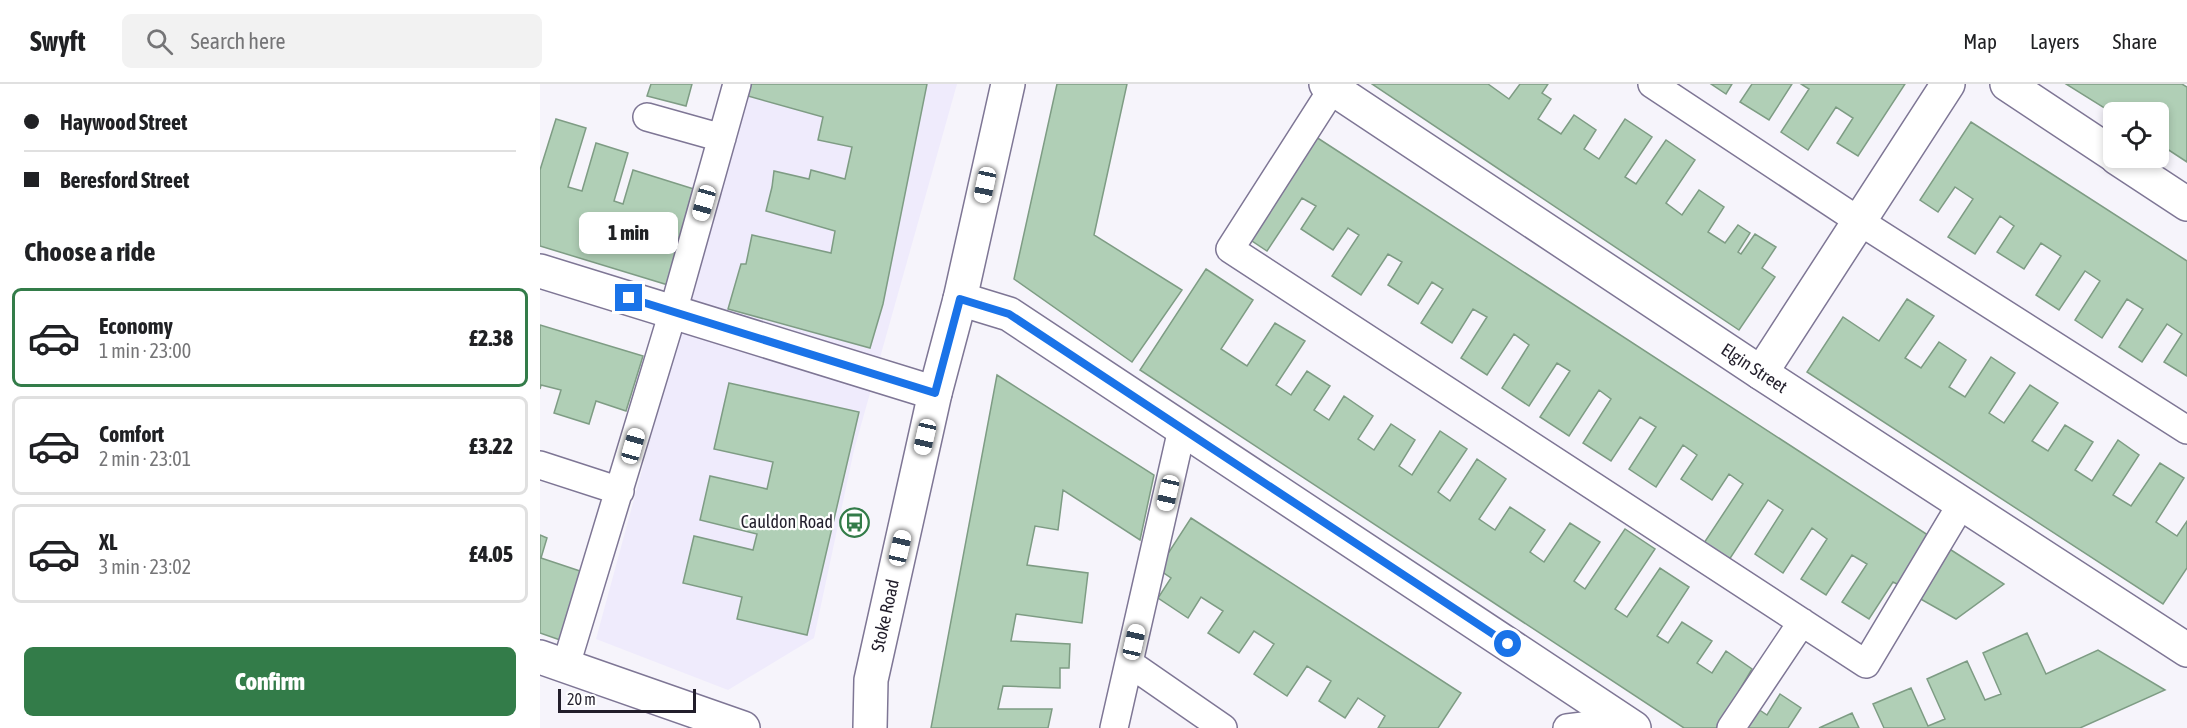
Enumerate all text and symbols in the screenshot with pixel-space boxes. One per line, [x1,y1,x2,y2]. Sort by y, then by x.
search box [122,14,542,68]
text: Swyft [30,25,86,57]
icon: search [143,25,176,58]
text: Search here [191,28,285,54]
text: Map [1963,29,1997,53]
text: Layers [2030,29,2080,53]
text: Share [2113,29,2157,53]
map controls [2103,102,2169,168]
button: locate [2103,102,2169,168]
text: Haywood Street [60,109,187,135]
car [972,166,998,204]
text: Beresford Street [60,167,189,193]
car [690,183,718,223]
callout: 1 min [580,211,678,253]
text: 1 min [608,221,649,244]
text: Choose a ride [24,236,156,267]
route end [615,284,642,311]
icon: car [27,311,81,365]
text: Economy [99,313,173,339]
text: £2.38 [469,325,513,351]
text: 1 min · 23:00 [99,339,191,362]
street label: Elgin Street [1717,339,1791,397]
car [912,417,938,457]
icon: car [27,419,81,473]
text: Comfort [99,421,164,447]
car [619,426,647,466]
text: £3.22 [469,433,513,459]
text: 2 min · 23:01 [99,447,191,470]
car [1155,473,1181,513]
bus stop icon: Cauldon Road [838,506,870,538]
place label: Cauldon Road [741,511,833,532]
icon: car [27,527,81,581]
car [887,528,913,568]
text: XL [99,529,117,555]
text: £4.05 [469,541,513,567]
text: 3 min · 23:02 [99,555,191,578]
street label: Stoke Road [867,577,903,654]
car [1121,622,1147,662]
route start [1494,630,1521,657]
button: Confirm [24,647,516,716]
scale bar [558,686,696,714]
text: 20 m [567,690,596,708]

